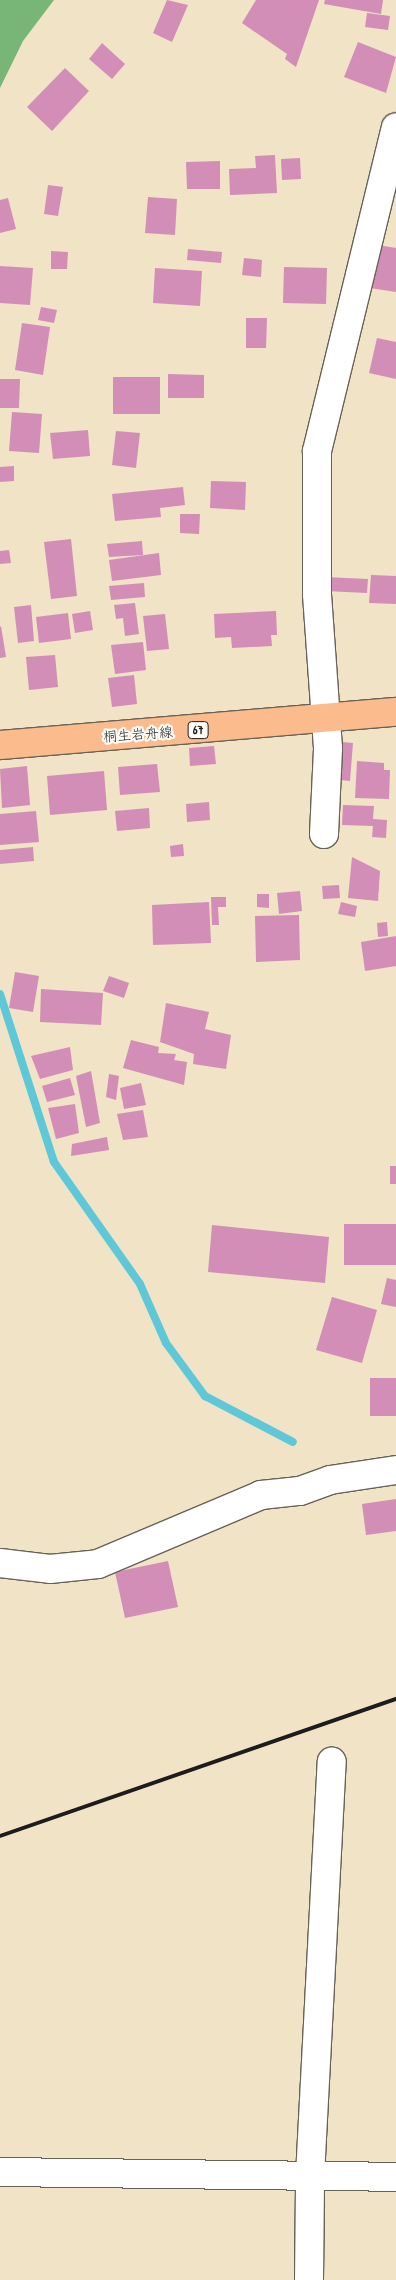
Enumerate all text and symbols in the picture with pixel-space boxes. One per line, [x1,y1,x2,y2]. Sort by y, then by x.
road number: 67 [187,720,209,740]
street label: 桐生岩舟線 [102,723,174,745]

